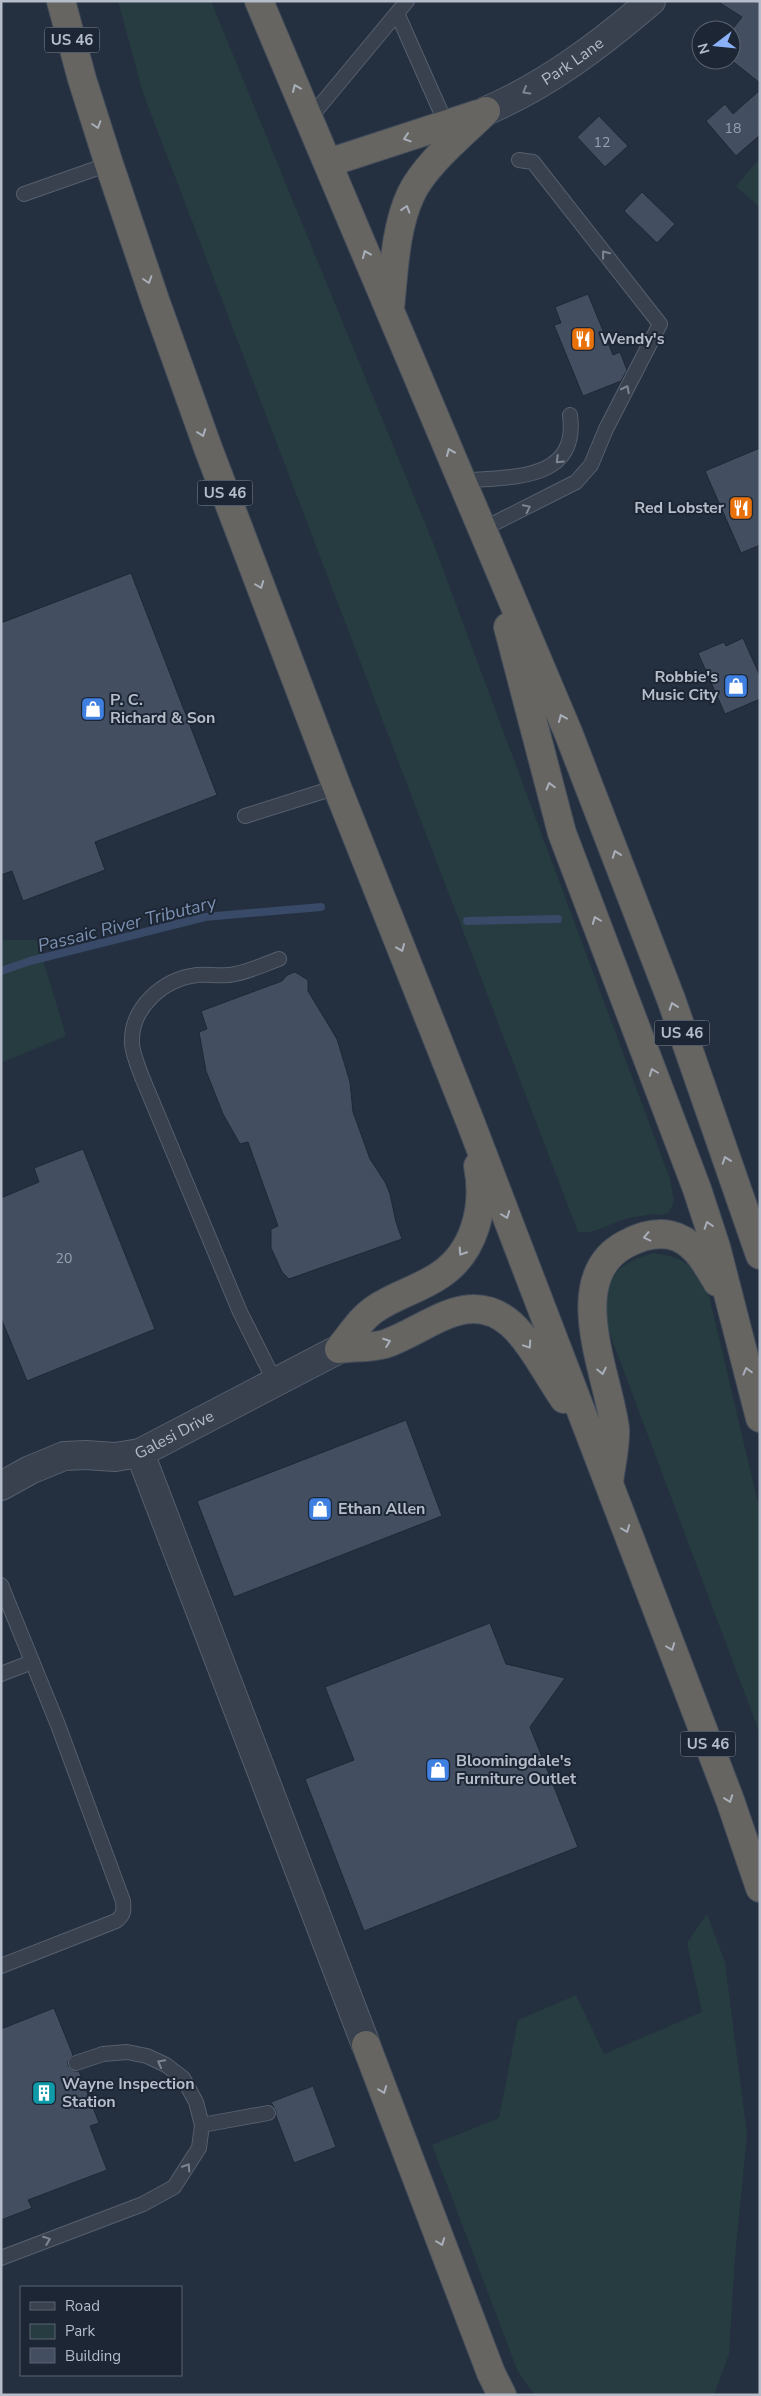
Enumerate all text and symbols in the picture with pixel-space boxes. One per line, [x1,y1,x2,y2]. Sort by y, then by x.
north arrow [691,20,741,70]
road number: US 46 [44,28,100,52]
street label: Park Lane [538,32,608,91]
text: N [693,41,715,56]
one-way arrow [292,84,303,93]
one-way arrow [523,85,532,95]
house number: 18 [725,119,741,138]
one-way arrow [92,120,102,129]
one-way arrow [403,132,412,142]
house number: 12 [594,133,610,152]
one-way arrow [401,206,411,214]
one-way arrow [362,250,373,259]
one-way arrow [601,250,610,259]
one-way arrow [142,275,152,283]
restaurant icon: Wendy's [570,326,596,352]
place label: Wendy's [600,328,665,350]
one-way arrow [620,385,630,394]
one-way arrow [196,428,206,436]
one-way arrow [446,448,456,457]
one-way arrow [555,454,564,463]
road number: US 46 [198,480,252,506]
restaurant icon: Red Lobster [728,495,754,521]
place label: Red Lobster [634,497,725,519]
one-way arrow [522,504,531,514]
one-way arrow [254,580,264,588]
place label: Robbie's Music City [641,666,719,706]
shop icon: Robbie's Music City [723,673,749,699]
place label: P. C. Richard & Son [110,689,215,729]
shop icon: P. C. Richard & Son [80,696,106,722]
one-way arrow [558,714,569,723]
one-way arrow [545,781,556,790]
one-way arrow [612,850,622,859]
water label: Passaic River Tributary [35,890,220,958]
one-way arrow [591,916,602,925]
one-way arrow [394,943,405,952]
one-way arrow [669,1003,679,1011]
road number: US 46 [654,1020,710,1046]
one-way arrow [649,1068,659,1076]
one-way arrow [722,1156,732,1164]
one-way arrow [500,1210,510,1219]
one-way arrow [704,1221,714,1229]
one-way arrow [642,1231,651,1242]
one-way arrow [459,1247,469,1256]
house number: 20 [56,1249,72,1268]
one-way arrow [382,1338,391,1348]
one-way arrow [522,1339,531,1349]
one-way arrow [742,1366,753,1375]
one-way arrow [596,1367,607,1376]
street label: Galesi Drive [131,1405,218,1465]
shop icon: Ethan Allen [307,1496,333,1522]
place label: Ethan Allen [338,1498,425,1520]
one-way arrow [620,1524,630,1533]
one-way arrow [665,1642,675,1651]
road number: US 46 [680,1732,736,1756]
place label: Bloomingdale's Furniture Outlet [456,1750,577,1790]
shop icon: Bloomingdale's Furniture Outlet [425,1757,451,1783]
one-way arrow [723,1794,733,1803]
one-way arrow [157,2059,166,2069]
place label: Wayne Inspection Station [62,2073,195,2113]
building icon: Wayne Inspection Station [31,2080,57,2106]
one-way arrow [377,2086,387,2094]
one-way arrow [181,2163,191,2172]
one-way arrow [42,2236,51,2246]
one-way arrow [435,2237,445,2246]
legend [20,2286,182,2376]
text: Road [65,2296,100,2316]
text: Park [65,2321,95,2341]
text: Building [65,2346,121,2366]

